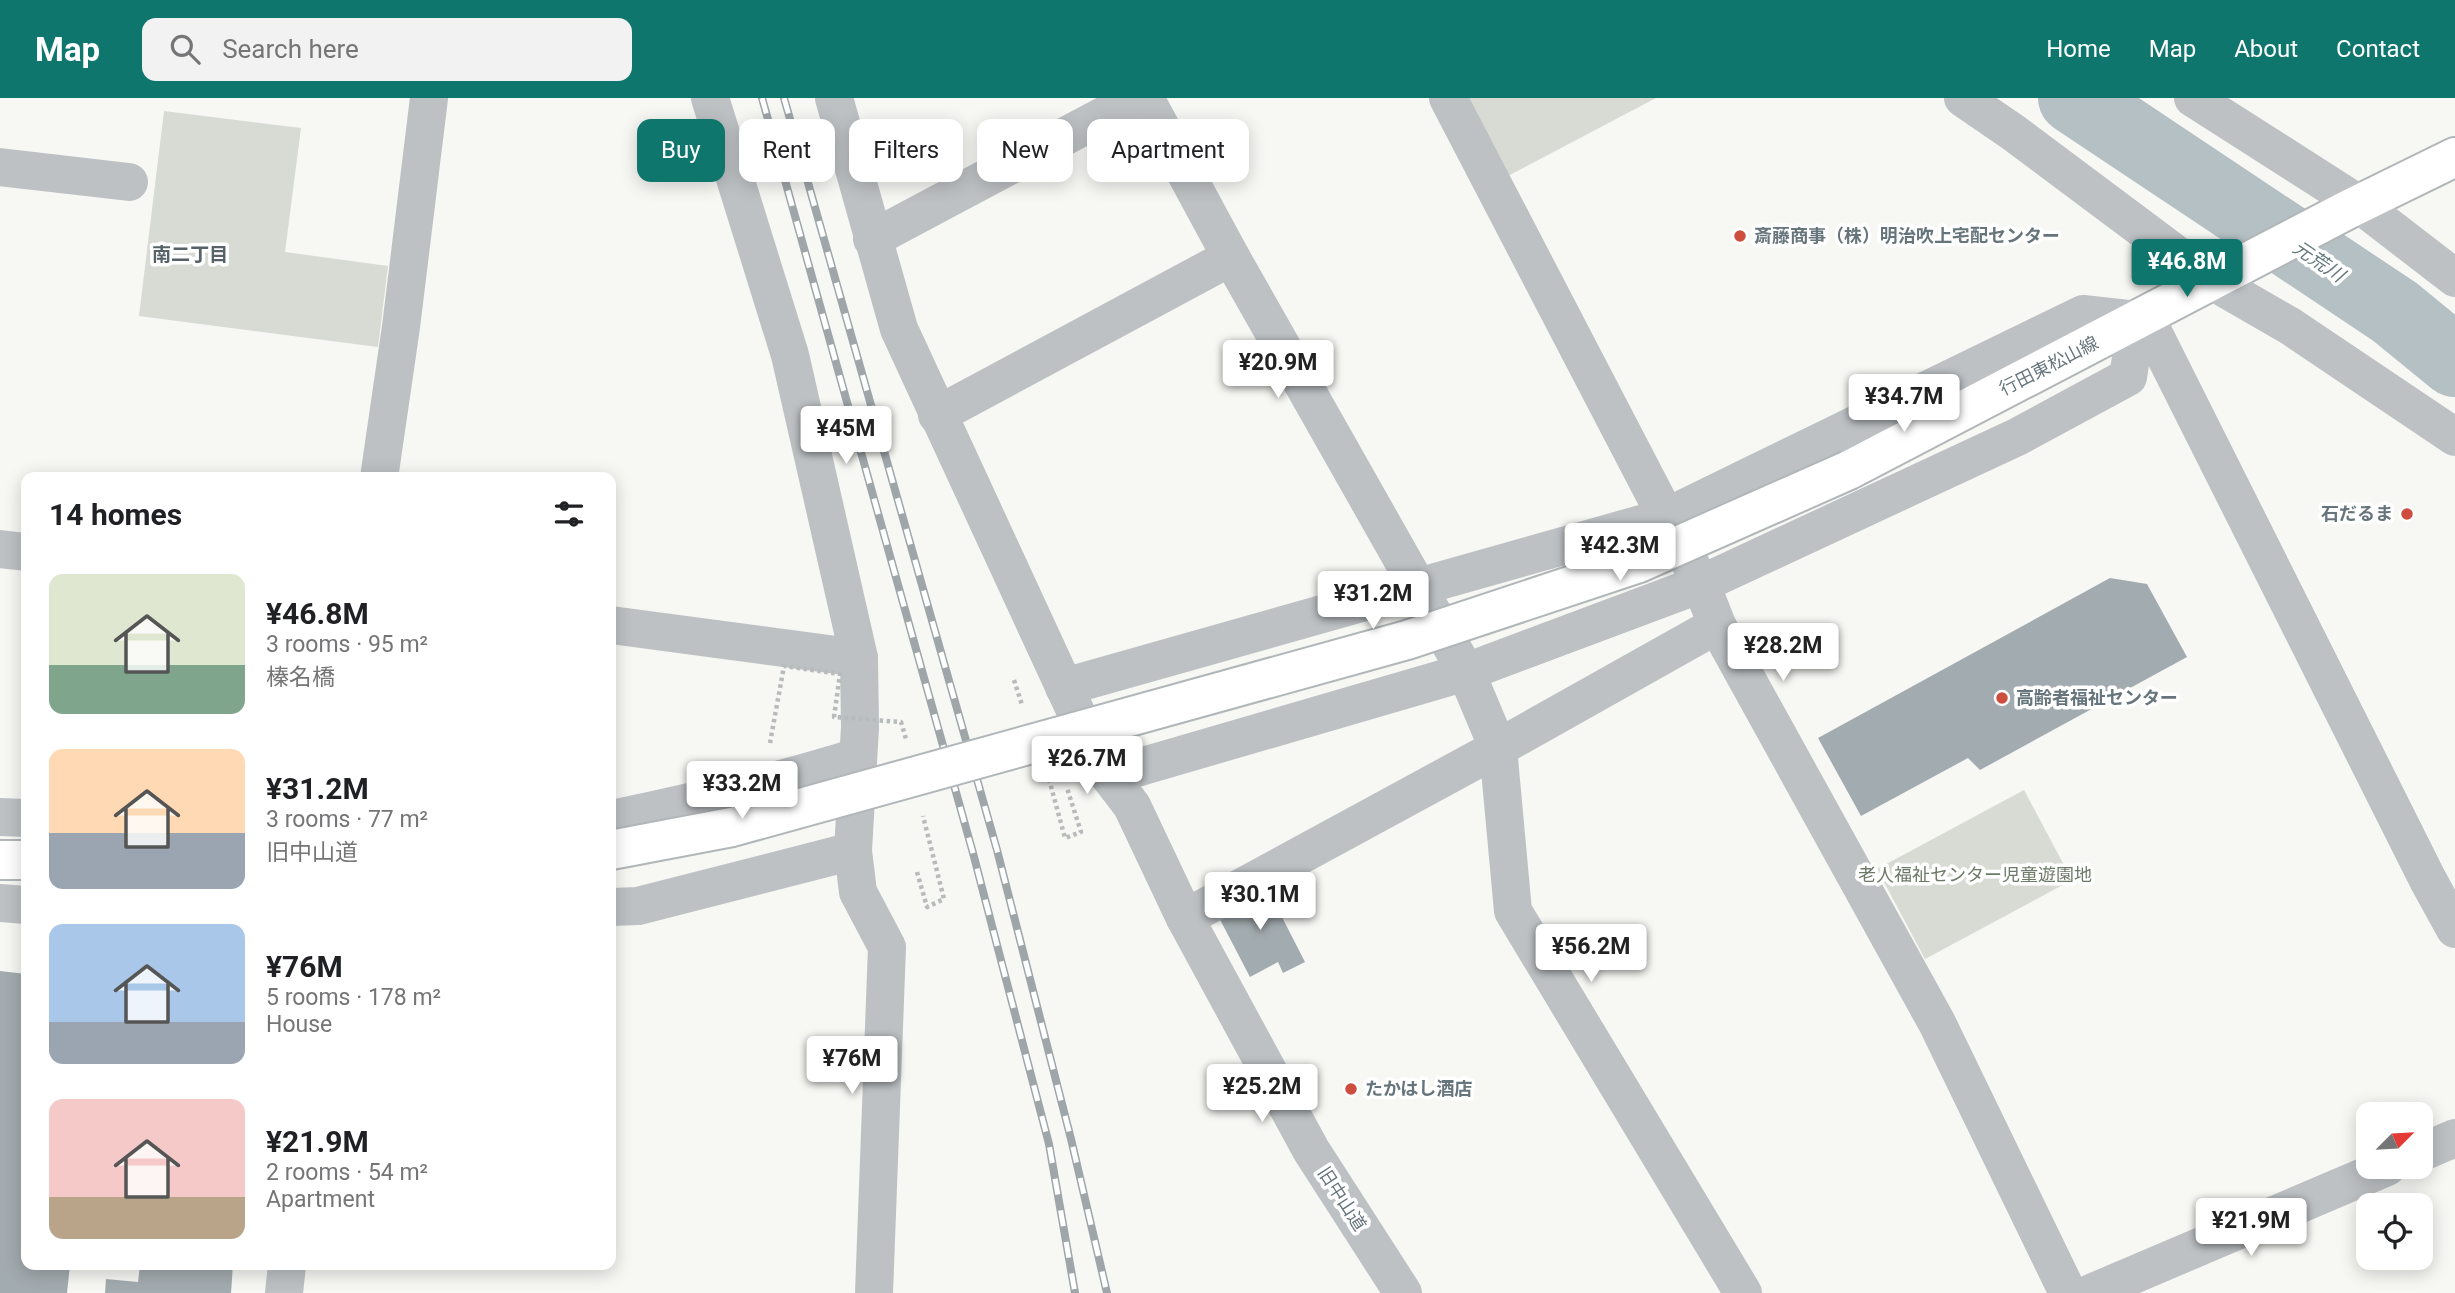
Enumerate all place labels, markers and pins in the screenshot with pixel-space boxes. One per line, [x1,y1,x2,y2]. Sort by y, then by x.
place label: 斎藤商事（株）明治吹上宅配センター [1754,225,2060,246]
marker: 斎藤商事（株）明治吹上宅配センター [1732,228,1748,244]
pin: ¥46.8M [2130,240,2244,299]
pin: ¥20.9M [1221,341,1335,400]
pin: ¥34.7M [1847,374,1961,434]
pin: ¥45M [805,406,887,466]
place label: 石だるま [2321,503,2393,524]
marker: 石だるま [2399,506,2415,522]
pin: ¥42.3M [1563,524,1677,583]
pin: ¥31.2M [1316,572,1430,631]
pin: ¥28.2M [1726,624,1840,683]
place label: 高齢者福祉センター [2016,687,2178,708]
marker: 高齢者福祉センター [1994,690,2010,706]
pin: ¥26.7M [1030,736,1144,796]
pin: ¥33.2M [685,762,799,821]
pin: ¥30.1M [1203,872,1317,932]
pin: ¥56.2M [1534,924,1648,984]
pin: ¥76M [811,1037,893,1096]
pin: ¥25.2M [1205,1065,1319,1124]
place label: たかはし酒店 [1365,1078,1472,1099]
marker: たかはし酒店 [1343,1081,1359,1097]
pin: ¥21.9M [2194,1198,2308,1258]

